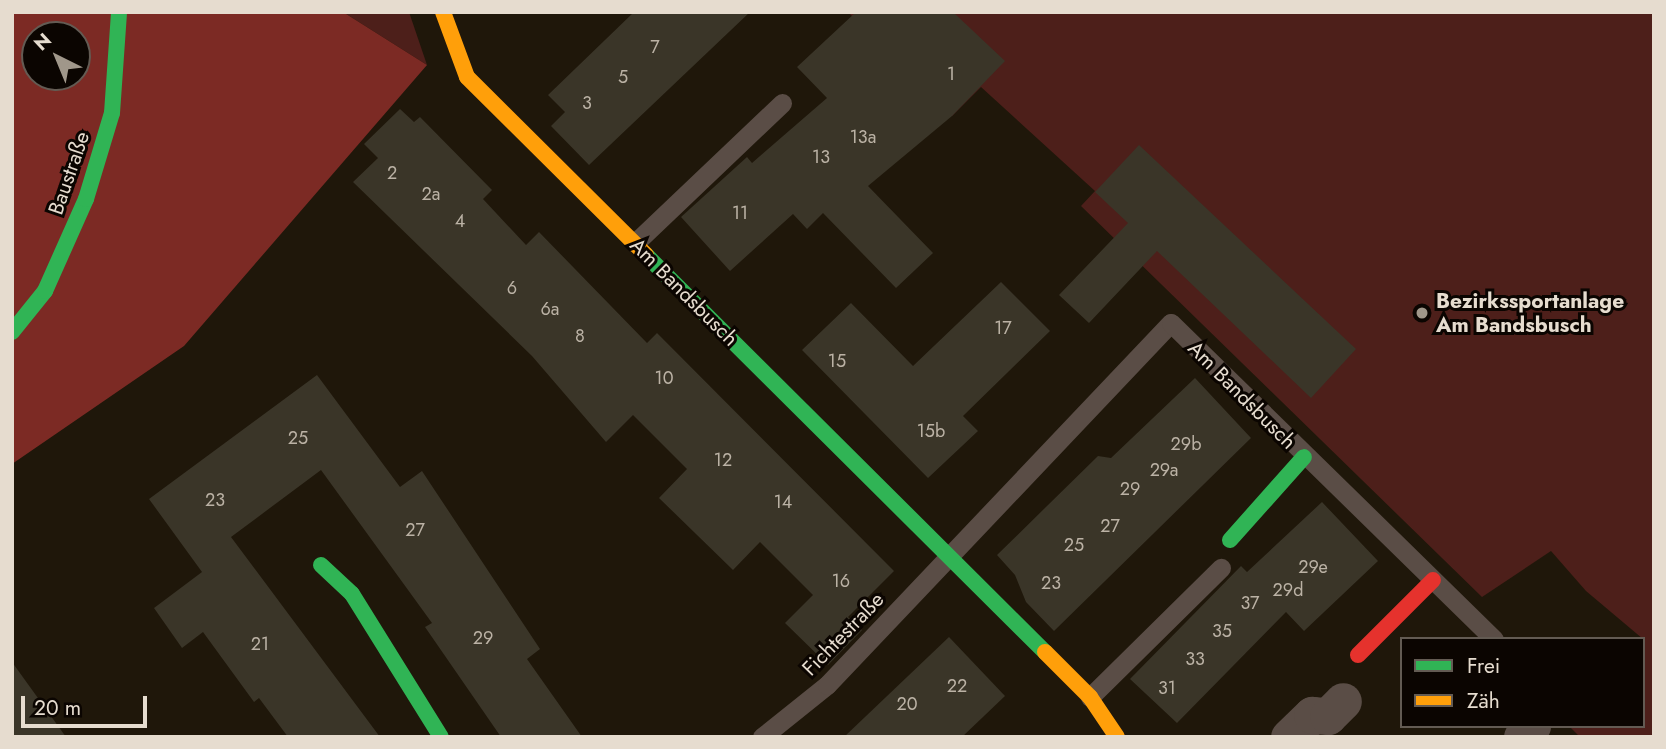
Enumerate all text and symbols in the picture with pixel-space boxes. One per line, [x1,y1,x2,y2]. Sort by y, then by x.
north arrow [21,21,91,91]
text: N [28,27,57,57]
house number: 7 [650,36,660,58]
house number: 1 [947,63,955,85]
house number: 5 [618,66,628,88]
house number: 3 [582,92,592,114]
house number: 13a [850,126,876,148]
street label: Baustraße [43,128,95,218]
house number: 13 [812,146,830,168]
house number: 2 [387,162,397,184]
house number: 2a [422,183,440,205]
house number: 11 [732,202,748,224]
house number: 4 [455,210,465,232]
street label: Am Bandsbusch [625,233,743,351]
house number: 6 [507,277,517,299]
place label: Bezirkssportanlage Am Bandsbusch [1436,288,1624,338]
house number: 6a [540,298,560,320]
marker: Bezirkssportanlage Am Bandsbusch [1414,305,1430,321]
house number: 17 [994,317,1012,339]
house number: 8 [575,325,585,347]
street label: Am Bandsbusch [1183,336,1301,454]
house number: 15 [828,350,846,372]
house number: 10 [655,367,673,389]
house number: 15b [917,420,945,442]
house number: 25 [288,427,308,449]
house number: 29b [1171,433,1201,455]
house number: 12 [714,449,732,471]
house number: 29a [1150,459,1178,481]
house number: 29 [1120,478,1140,500]
house number: 23 [205,489,225,511]
house number: 14 [774,491,792,513]
house number: 27 [1100,515,1120,537]
house number: 27 [405,519,425,541]
house number: 25 [1064,534,1084,556]
house number: 29e [1298,556,1328,578]
house number: 16 [832,570,850,592]
house number: 23 [1041,572,1061,594]
house number: 29d [1273,579,1303,601]
street label: Fichtestraße [797,587,889,681]
house number: 37 [1240,592,1260,614]
house number: 35 [1212,620,1232,642]
house number: 29 [473,627,493,649]
house number: 21 [251,633,269,655]
legend [1400,637,1645,728]
house number: 33 [1185,648,1205,670]
text: Frei [1467,651,1500,681]
house number: 22 [947,675,967,697]
house number: 31 [1158,677,1176,699]
scale bar [24,682,150,726]
text: Zäh [1467,686,1500,716]
text: 20 m [34,693,81,723]
house number: 20 [896,693,918,715]

